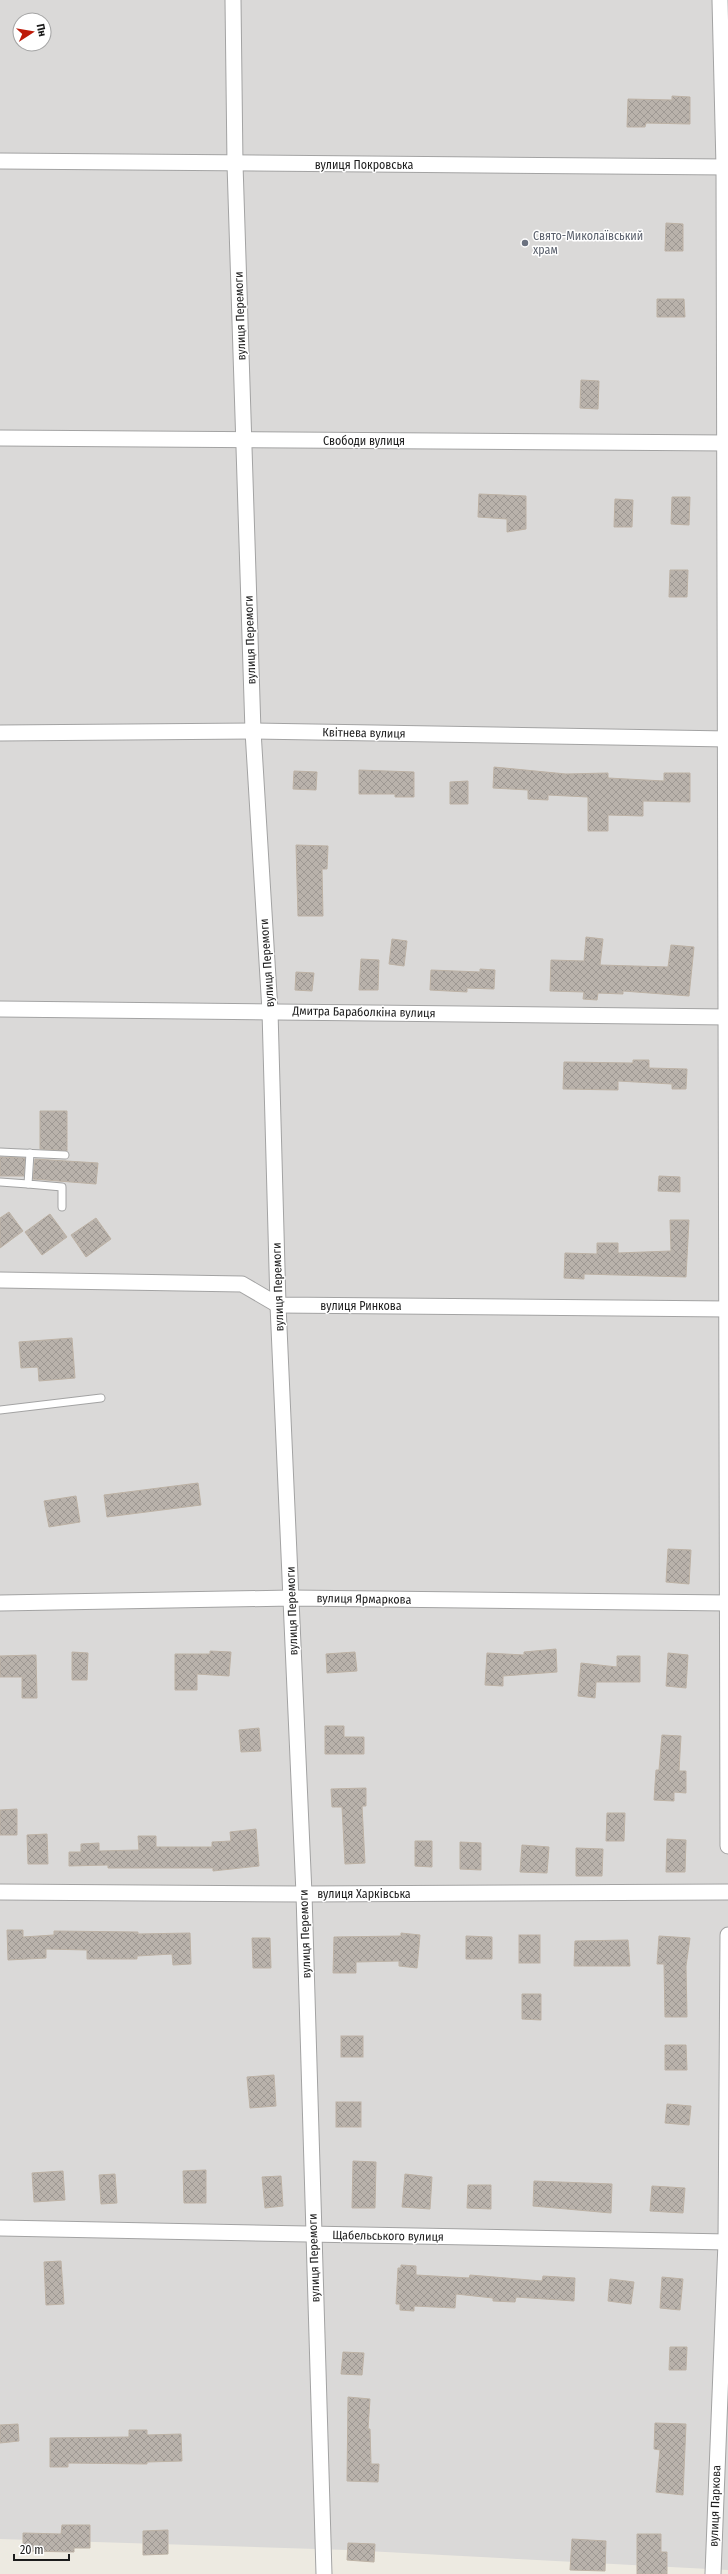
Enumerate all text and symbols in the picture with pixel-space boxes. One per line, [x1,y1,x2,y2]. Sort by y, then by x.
north arrow [12,12,52,52]
text: Пн [34,23,49,38]
street label: вулиця Покровська [315,158,413,172]
place label: Свято-Миколаївський храм [533,229,643,257]
marker: Свято-Миколаївський храм [520,238,530,248]
street label: вулиця Перемоги [231,271,249,361]
street label: Свободи вулиця [323,434,405,448]
street label: вулиця Перемоги [241,595,259,685]
street label: Квітнева вулиця [322,725,406,741]
street label: вулиця Перемоги [257,918,277,1008]
street label: Дмитра Бараболкіна вулиця [291,1004,436,1020]
street label: вулиця Перемоги [269,1242,287,1332]
street label: вулиця Ринкова [320,1299,402,1313]
street label: вулиця Перемоги [283,1566,301,1656]
street label: вулиця Ярмаркова [316,1591,412,1607]
street label: вулиця Харківська [317,1887,411,1901]
street label: вулиця Перемоги [296,1889,314,1979]
street label: вулиця Перемоги [305,2213,323,2303]
street label: Щабельського вулиця [332,2228,444,2244]
street label: вулиця Паркова [707,2465,723,2547]
scale bar [14,2536,69,2562]
text: 20 m [20,2543,44,2557]

